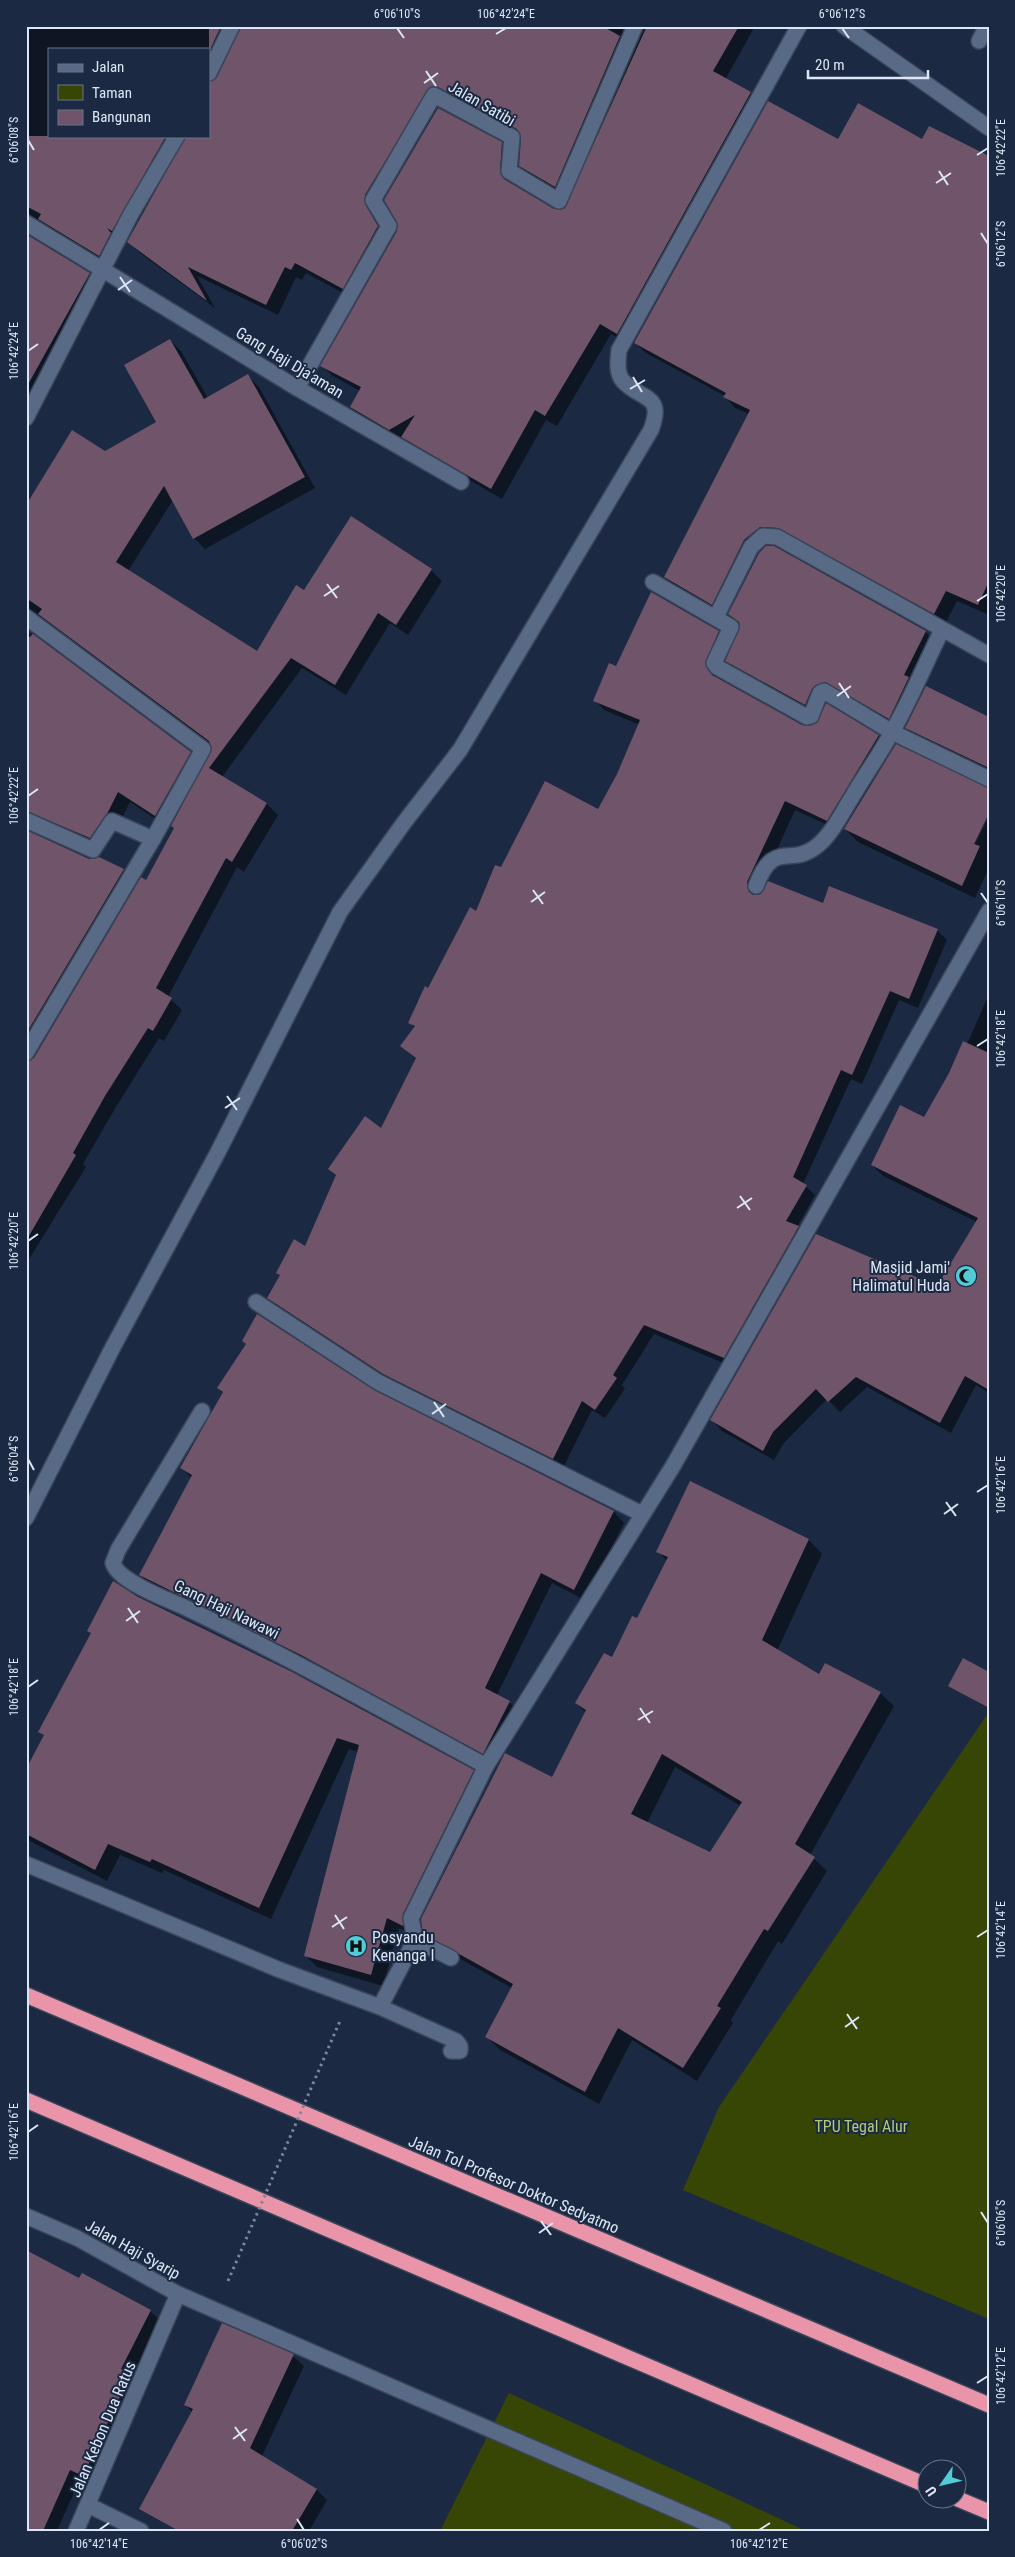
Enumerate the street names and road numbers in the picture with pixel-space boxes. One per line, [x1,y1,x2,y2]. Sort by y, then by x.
street label: Jalan Satibi [445,77,519,130]
street label: Gang Haji Dja'aman [232,323,347,402]
street label: Gang Haji Nawawi [171,1576,282,1643]
street label: Jalan Tol Profesor Doktor Sedyatmo [406,2131,622,2238]
street label: Jalan Haji Syarip [82,2216,184,2283]
street label: Jalan Kebon Dua Ratus [65,2358,140,2500]

